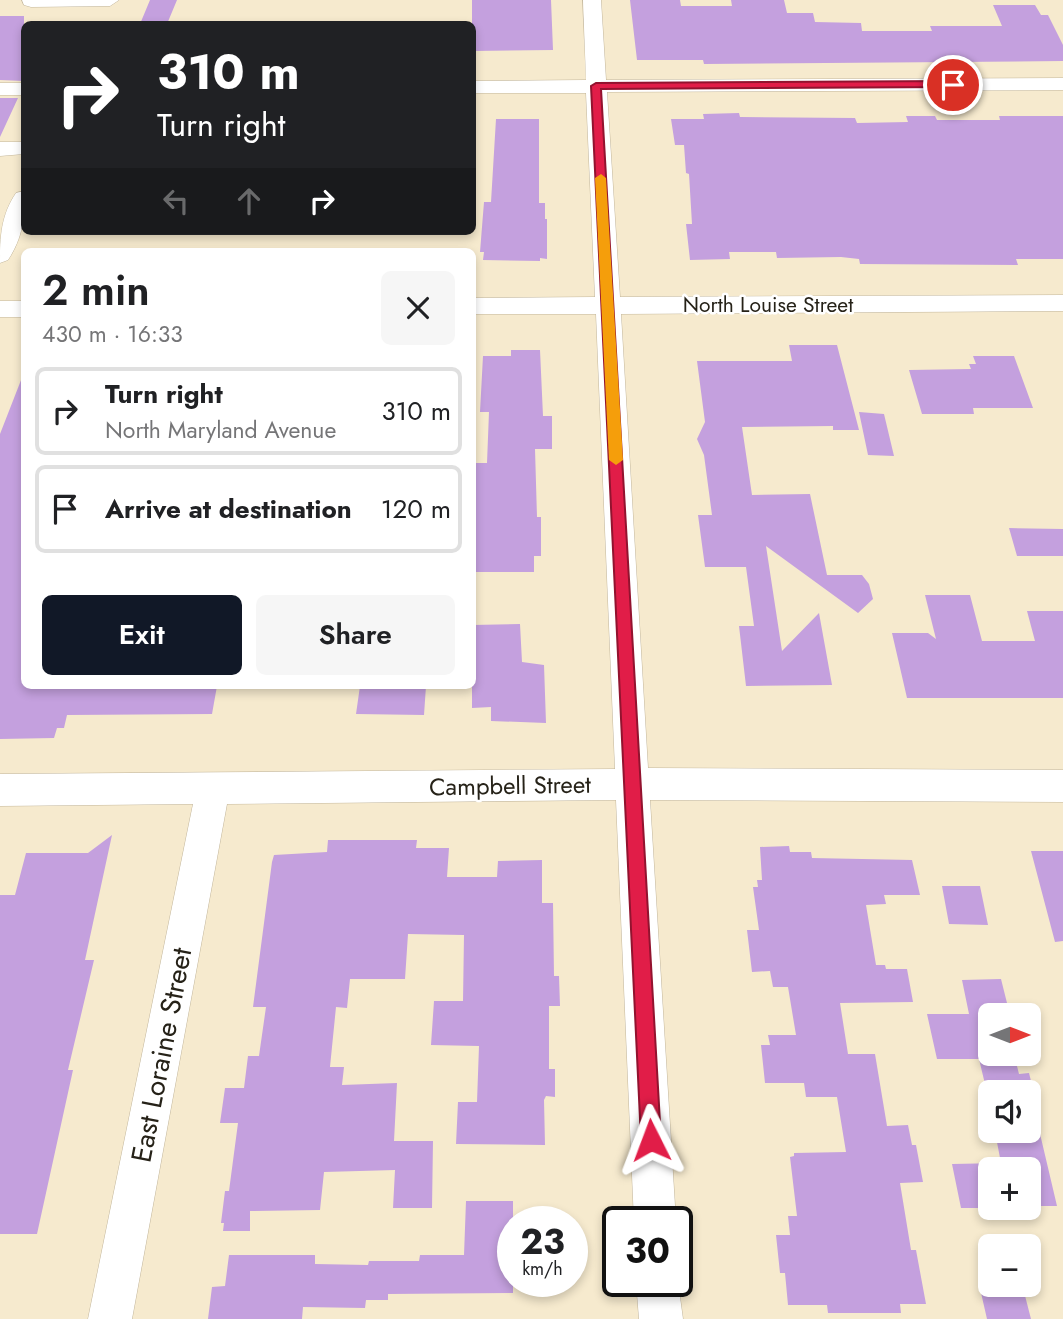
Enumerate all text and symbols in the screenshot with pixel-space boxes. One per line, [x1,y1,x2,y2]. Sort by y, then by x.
text: 310 m [157,37,300,107]
icon: right [42,49,133,140]
pin [923,55,983,115]
icon: arrive [934,66,972,104]
text: Turn right [157,102,286,148]
icon: left [157,182,195,220]
icon: ahead [230,182,268,220]
icon: right [303,182,341,220]
text: 2 min [42,260,150,321]
button: close [381,271,455,345]
street label: North Louise Street [683,290,853,320]
text: 430 m · 16:33 [42,317,183,351]
text: Turn right [105,375,223,413]
icon: right [46,392,84,430]
text: 310 m [381,392,451,430]
text: North Maryland Avenue [105,413,336,447]
icon: arrive [46,490,84,528]
text: Arrive at destination [105,490,352,528]
text: 120 m [381,490,451,528]
button: Exit [42,595,242,675]
button: Share [256,595,455,675]
street label: Campbell Street [429,767,591,804]
street label: East Loraine Street [121,944,202,1166]
north arrow [978,1003,1041,1066]
map controls [978,1003,1041,1297]
button: sound [978,1080,1041,1143]
position arrow [614,1103,688,1177]
button: + [978,1157,1041,1220]
speed limit sign: 30 [602,1206,693,1297]
text: 23 [520,1217,565,1267]
button: − [978,1234,1041,1297]
text: km/h [522,1256,563,1282]

